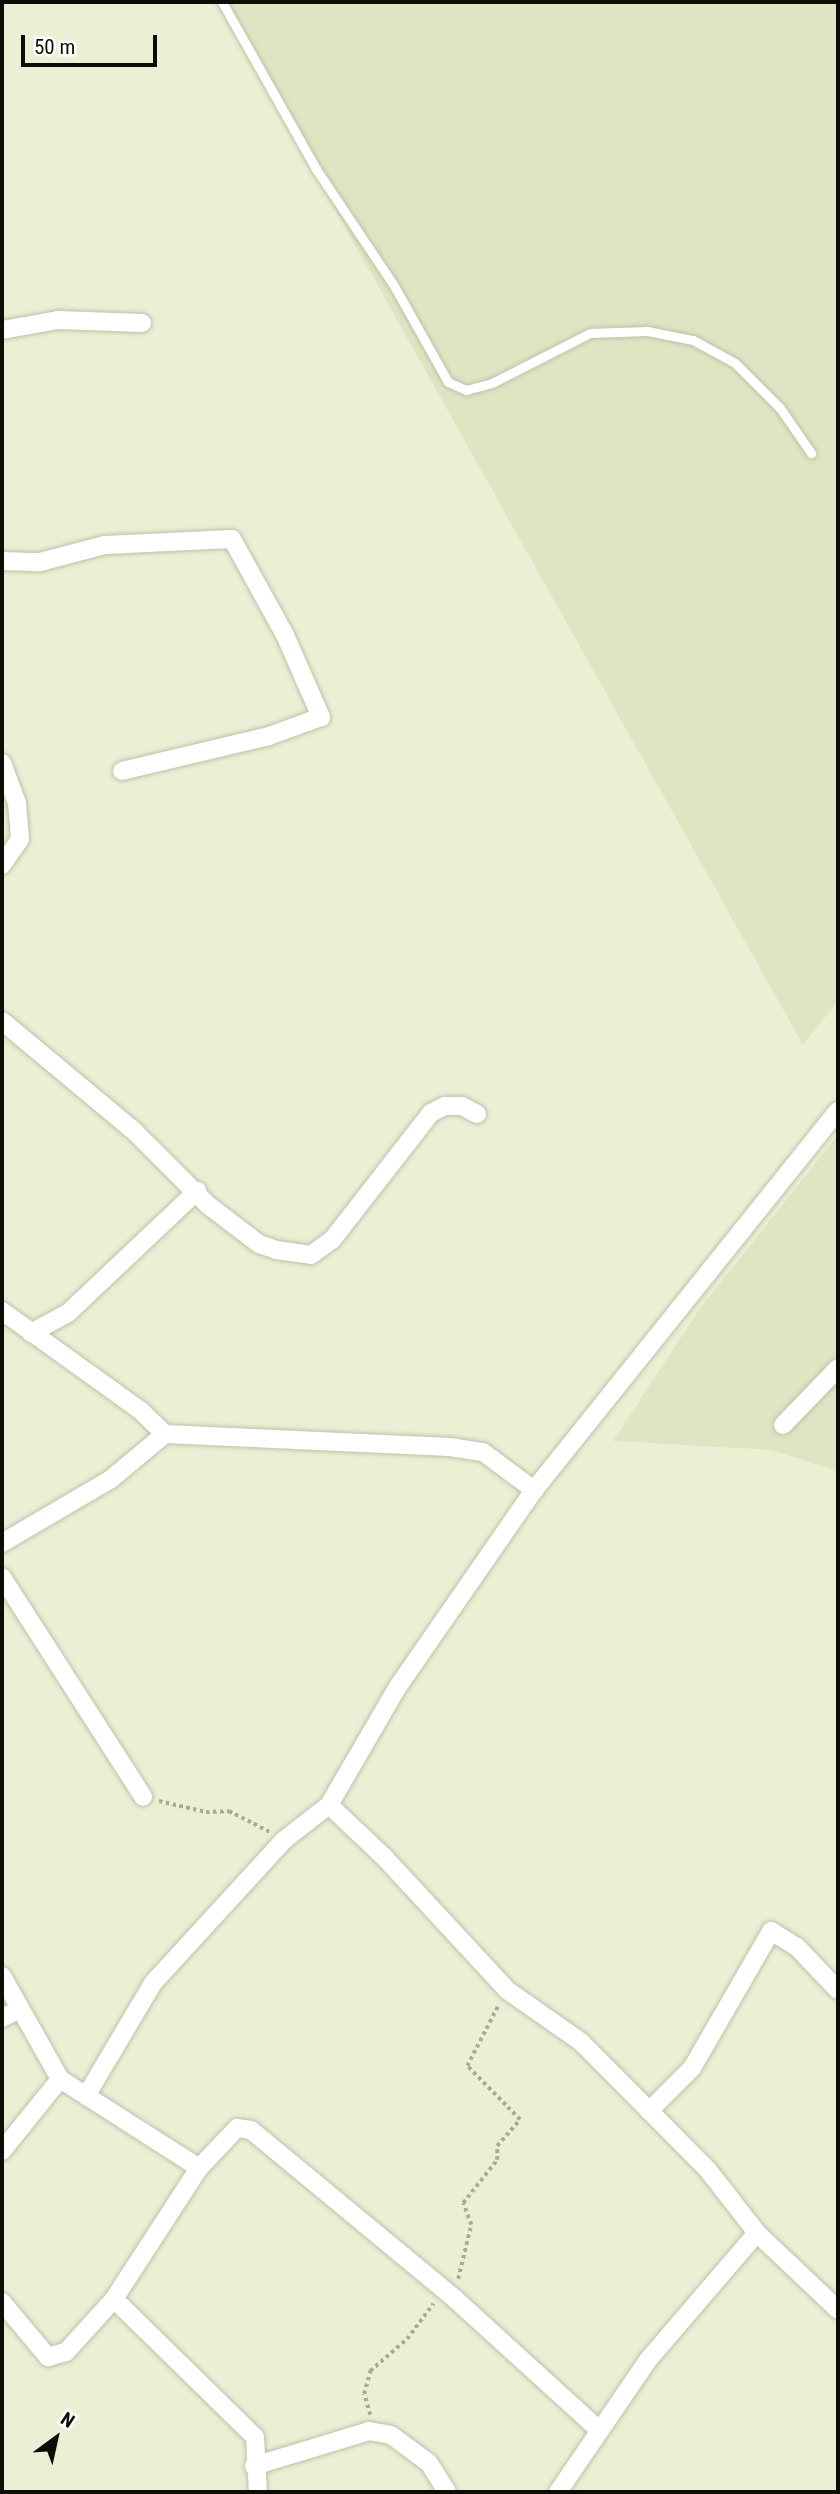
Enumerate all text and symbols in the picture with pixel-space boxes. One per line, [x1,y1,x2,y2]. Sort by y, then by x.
scale bar [24,21,161,65]
text: 50 m [34,35,75,59]
north arrow [21,2403,91,2473]
text: N [57,2407,79,2433]

